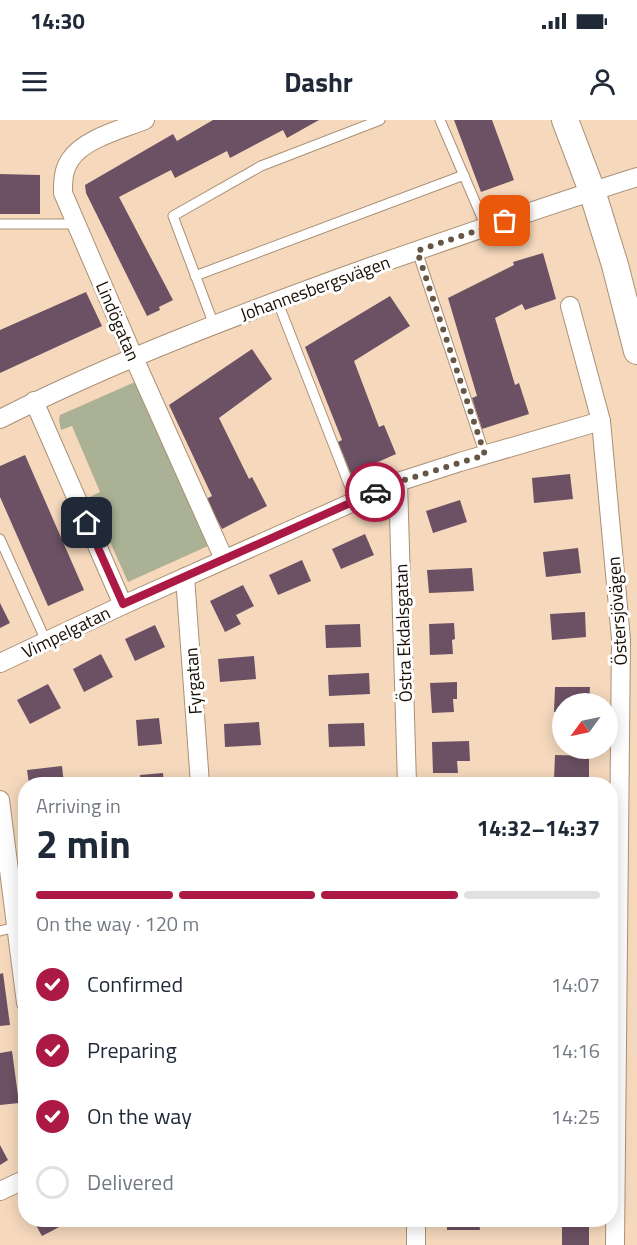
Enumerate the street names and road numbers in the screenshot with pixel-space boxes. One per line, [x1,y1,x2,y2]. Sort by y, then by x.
street label: Johannesbergsvägen [236,248,394,328]
street label: Lindögatan [89,277,147,365]
street label: Östersjövägen [600,556,634,666]
street label: Östra Ekdalsgatan [387,563,419,703]
street label: Vimpelgatan [17,599,115,665]
street label: Fyrgatan [177,646,209,716]

